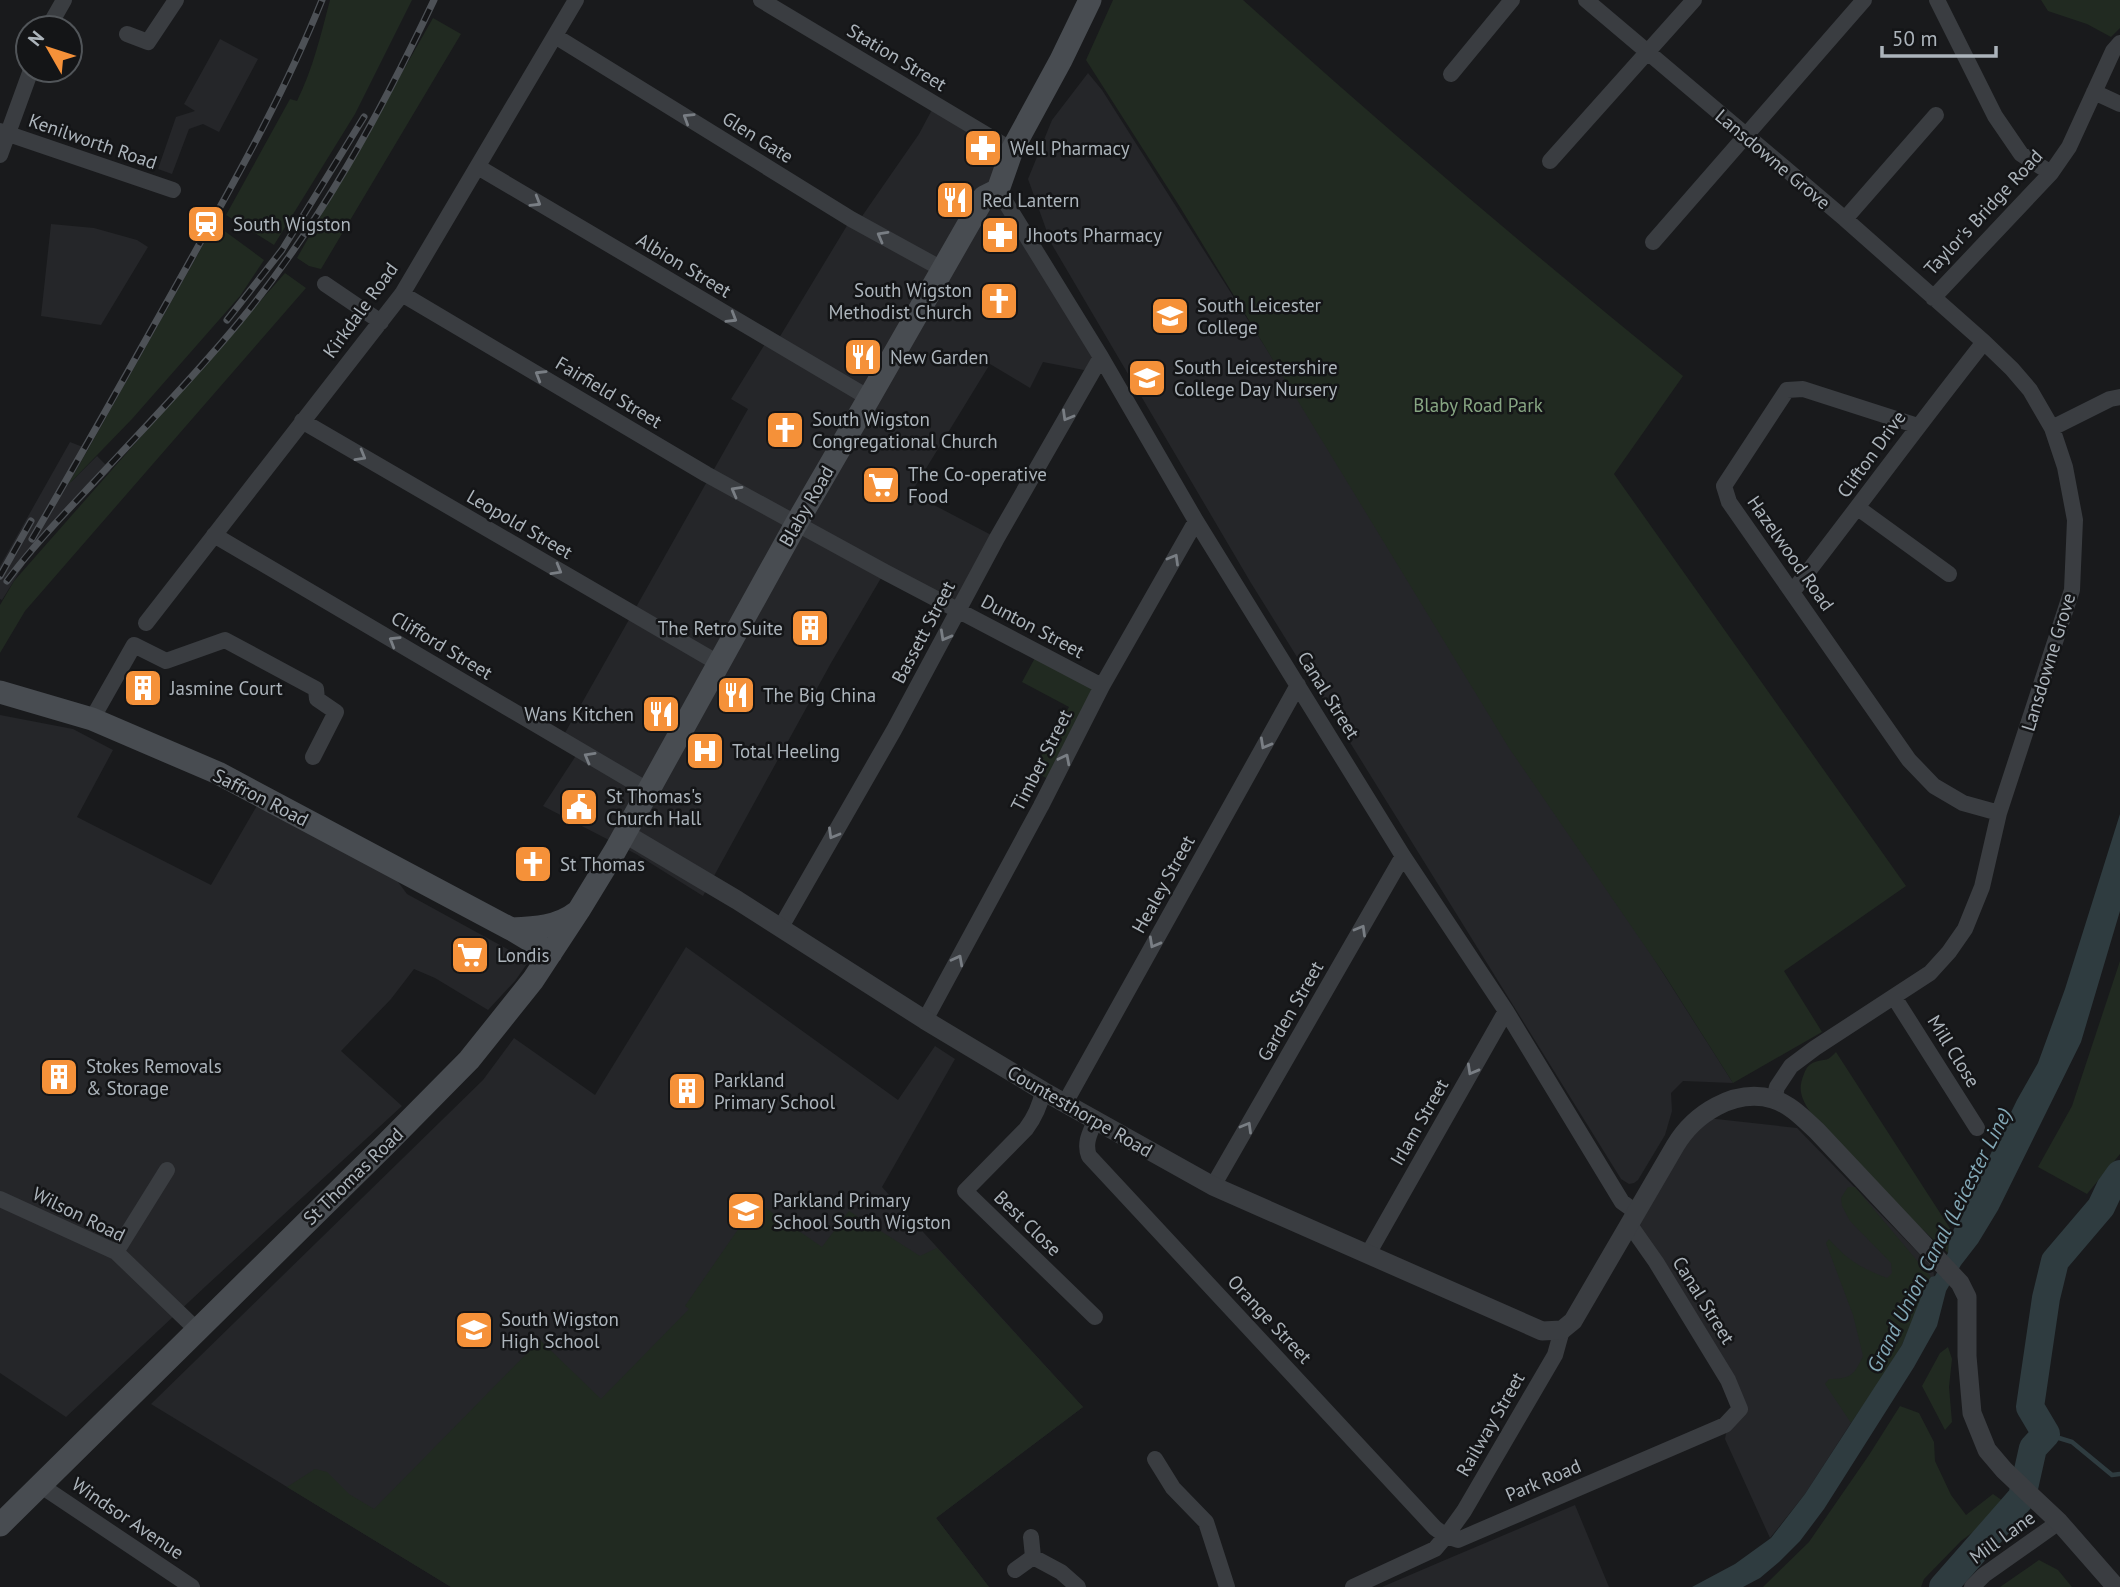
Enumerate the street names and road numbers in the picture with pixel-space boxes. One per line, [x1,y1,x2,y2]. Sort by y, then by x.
street label: Station Street [843,18,952,96]
street label: Lansdowne Grove [1710,104,1836,214]
street label: Glen Gate [718,106,798,168]
street label: Kenilworth Road [26,108,160,174]
street label: Taylor's Bridge Road [1919,144,2047,280]
street label: Albion Street [632,227,736,303]
street label: Kirkdale Road [317,257,403,363]
street label: Fairfield Street [551,351,667,433]
street label: Clifton Drive [1831,406,1911,502]
street label: Blaby Road [773,461,839,551]
street label: Leopold Street [463,484,578,564]
street label: Hazelwood Road [1742,491,1840,615]
street label: Bassett Street [886,576,960,687]
street label: Dunton Street [977,589,1089,663]
street label: Lansdowne Grove [2016,590,2080,734]
street label: Clifford Street [387,605,497,685]
street label: Canal Street [1293,647,1366,744]
street label: Timber Street [1005,705,1077,815]
street label: Saffron Road [209,763,313,831]
street label: Healey Street [1126,830,1200,937]
street label: Garden Street [1252,956,1329,1065]
street label: Mill Close [1922,1010,1986,1092]
street label: Countesthorpe Road [1003,1060,1157,1162]
street label: Irlam Street [1385,1074,1454,1170]
street label: St Thomas Road [298,1122,408,1230]
street label: Wilson Road [29,1181,129,1247]
street label: Best Close [989,1185,1067,1261]
street label: Canal Street [1668,1252,1741,1349]
street label: Orange Street [1223,1270,1318,1369]
street label: Railway Street [1451,1367,1530,1480]
street label: Park Road [1502,1453,1584,1507]
street label: Windsor Avenue [67,1472,189,1564]
street label: Mill Lane [1965,1505,2039,1569]

